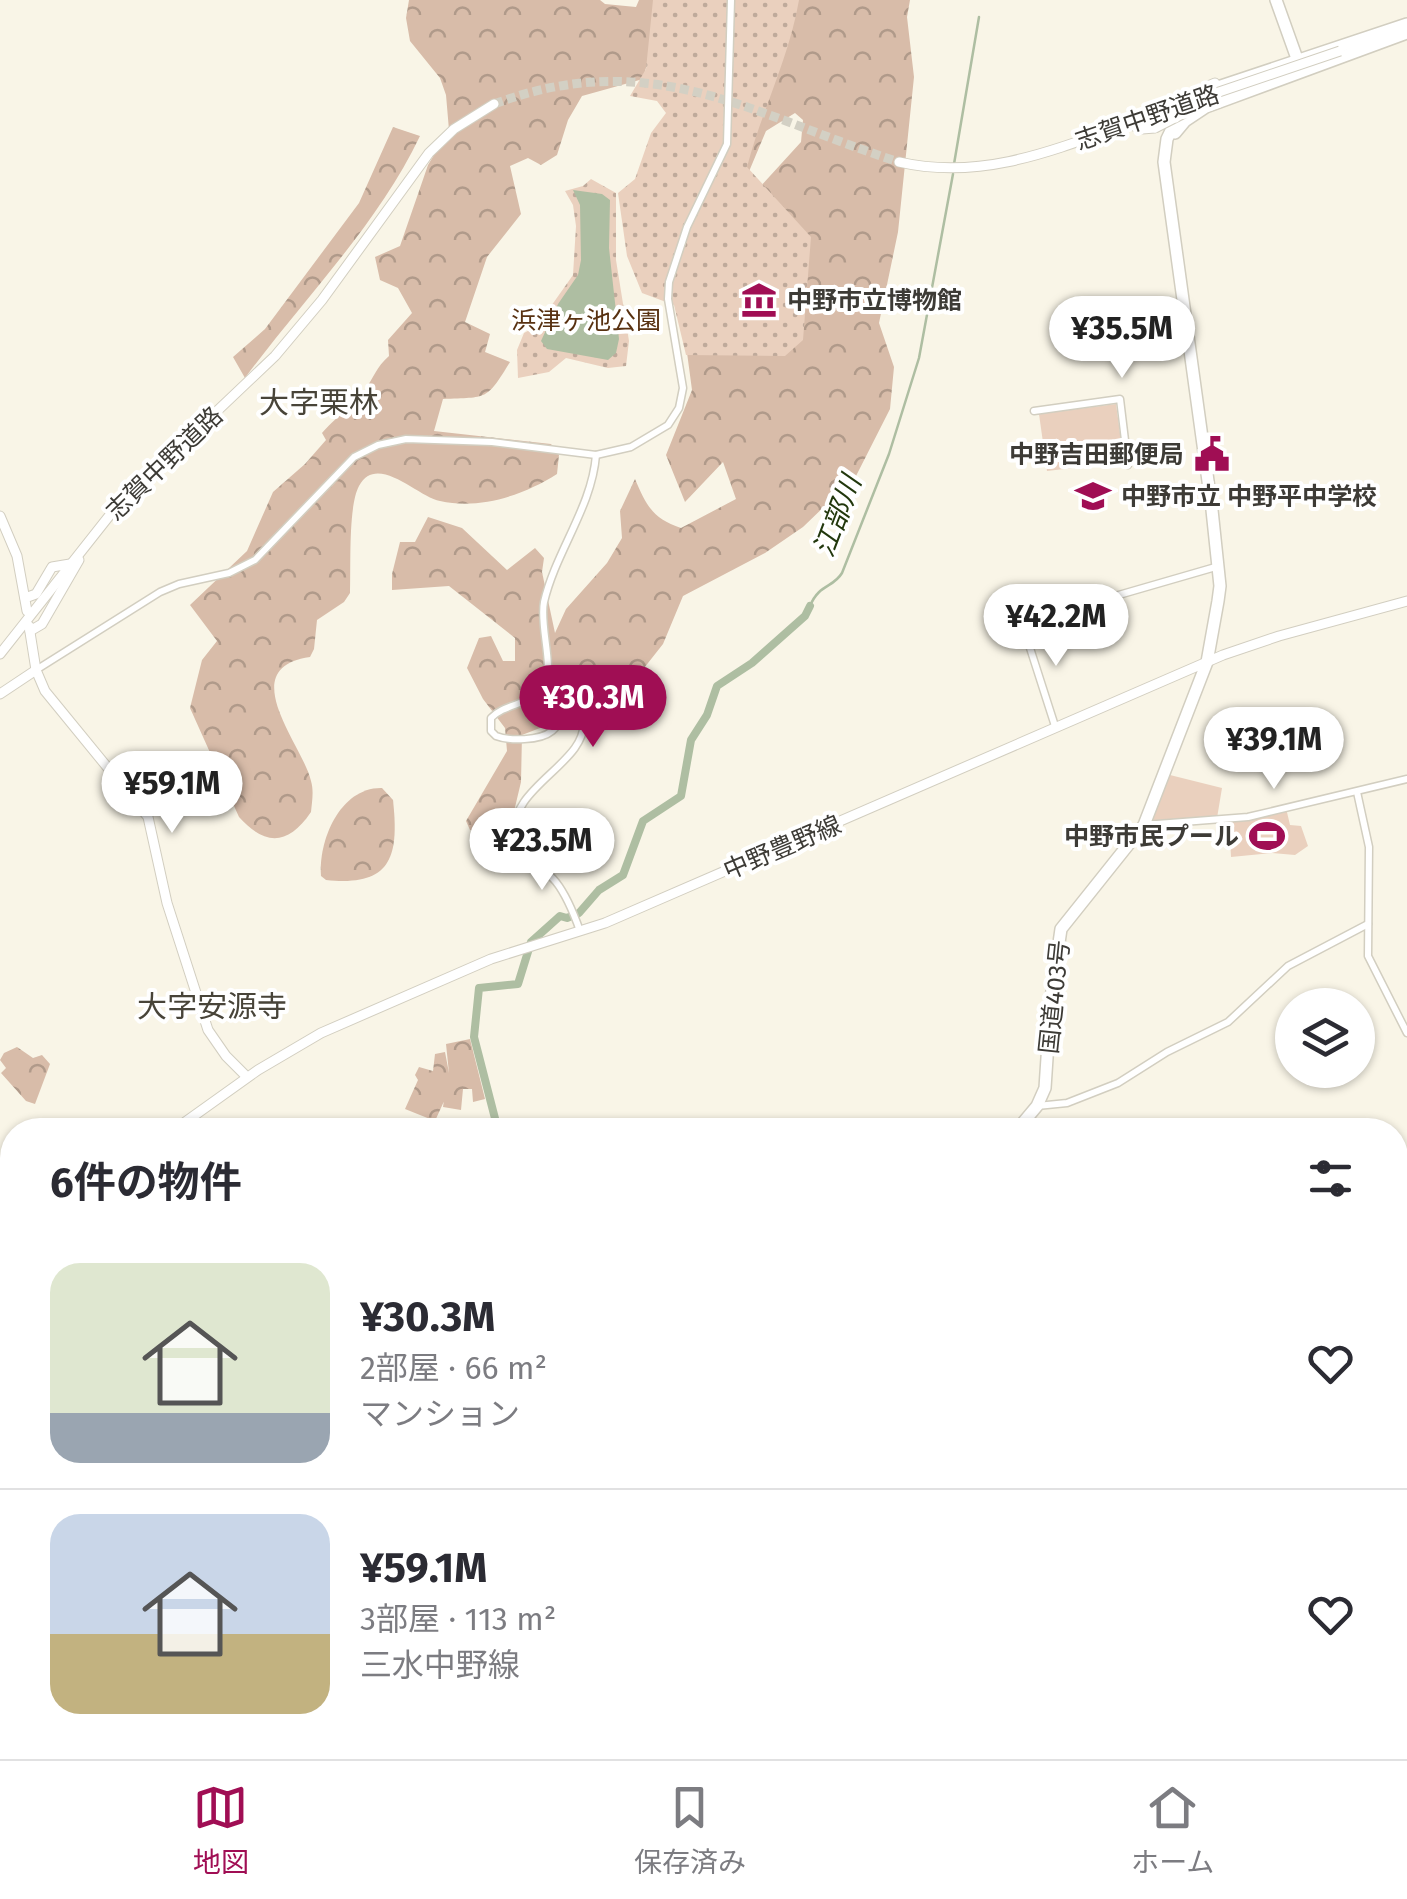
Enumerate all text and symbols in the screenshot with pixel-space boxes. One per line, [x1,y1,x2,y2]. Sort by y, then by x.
street label: 志賀中野道路 [1072,79,1223,157]
museum icon: 中野市立博物館 [740,281,778,319]
place label: 中野市立博物館 [787,286,962,316]
pin: ¥35.5M [1041,296,1203,381]
park label: 浜津ヶ池公園 [511,306,661,336]
text: ¥35.5M [1071,309,1173,347]
district label: 大字栗林 [259,385,379,421]
street label: 志賀中野道路 [100,401,229,527]
public building icon: 中野吉田郵便局 [1193,435,1231,473]
place label: 中野吉田郵便局 [1009,440,1184,470]
water label: 江部川 [807,468,869,561]
school or university icon: 中野市立 中野平中学校 [1074,477,1112,515]
place label: 中野市立 中野平中学校 [1121,482,1377,512]
pin: ¥42.2M [975,584,1137,669]
text: ¥42.2M [1006,597,1106,635]
pin: ¥30.3M [512,665,674,750]
text: ¥30.3M [541,678,645,716]
pin: ¥39.1M [1193,707,1355,792]
text: ¥39.1M [1226,720,1322,758]
pin: ¥59.1M [91,751,253,836]
text: ¥59.1M [124,764,220,802]
pin: ¥23.5M [461,808,623,893]
street label: 中野豊野線 [719,810,846,886]
sports icon: 中野市民プール [1248,817,1286,855]
text: ¥23.5M [491,821,593,859]
place label: 中野市民プール [1064,822,1239,852]
street label: 国道403号 [1034,939,1076,1056]
map controls [1275,988,1375,1088]
button: layers [1275,988,1375,1088]
district label: 大字安源寺 [137,989,287,1025]
icon: filters [1303,1151,1358,1206]
text: 6件の物件 [50,1158,242,1208]
text: ¥30.3M [360,1292,495,1342]
icon: home [130,1303,250,1423]
icon: heart [1303,1336,1358,1391]
text: 2部屋 · 66 m² [360,1349,547,1387]
text: マンション [360,1395,520,1433]
text: ¥59.1M [360,1543,487,1593]
icon: home [130,1554,250,1674]
icon: heart [1303,1587,1358,1642]
text: 3部屋 · 113 m² [360,1600,556,1638]
text: 三水中野線 [360,1646,520,1684]
tab: 地図 [193,1780,249,1880]
tab: 保存済み [634,1780,746,1880]
tab: ホーム [1131,1780,1214,1880]

